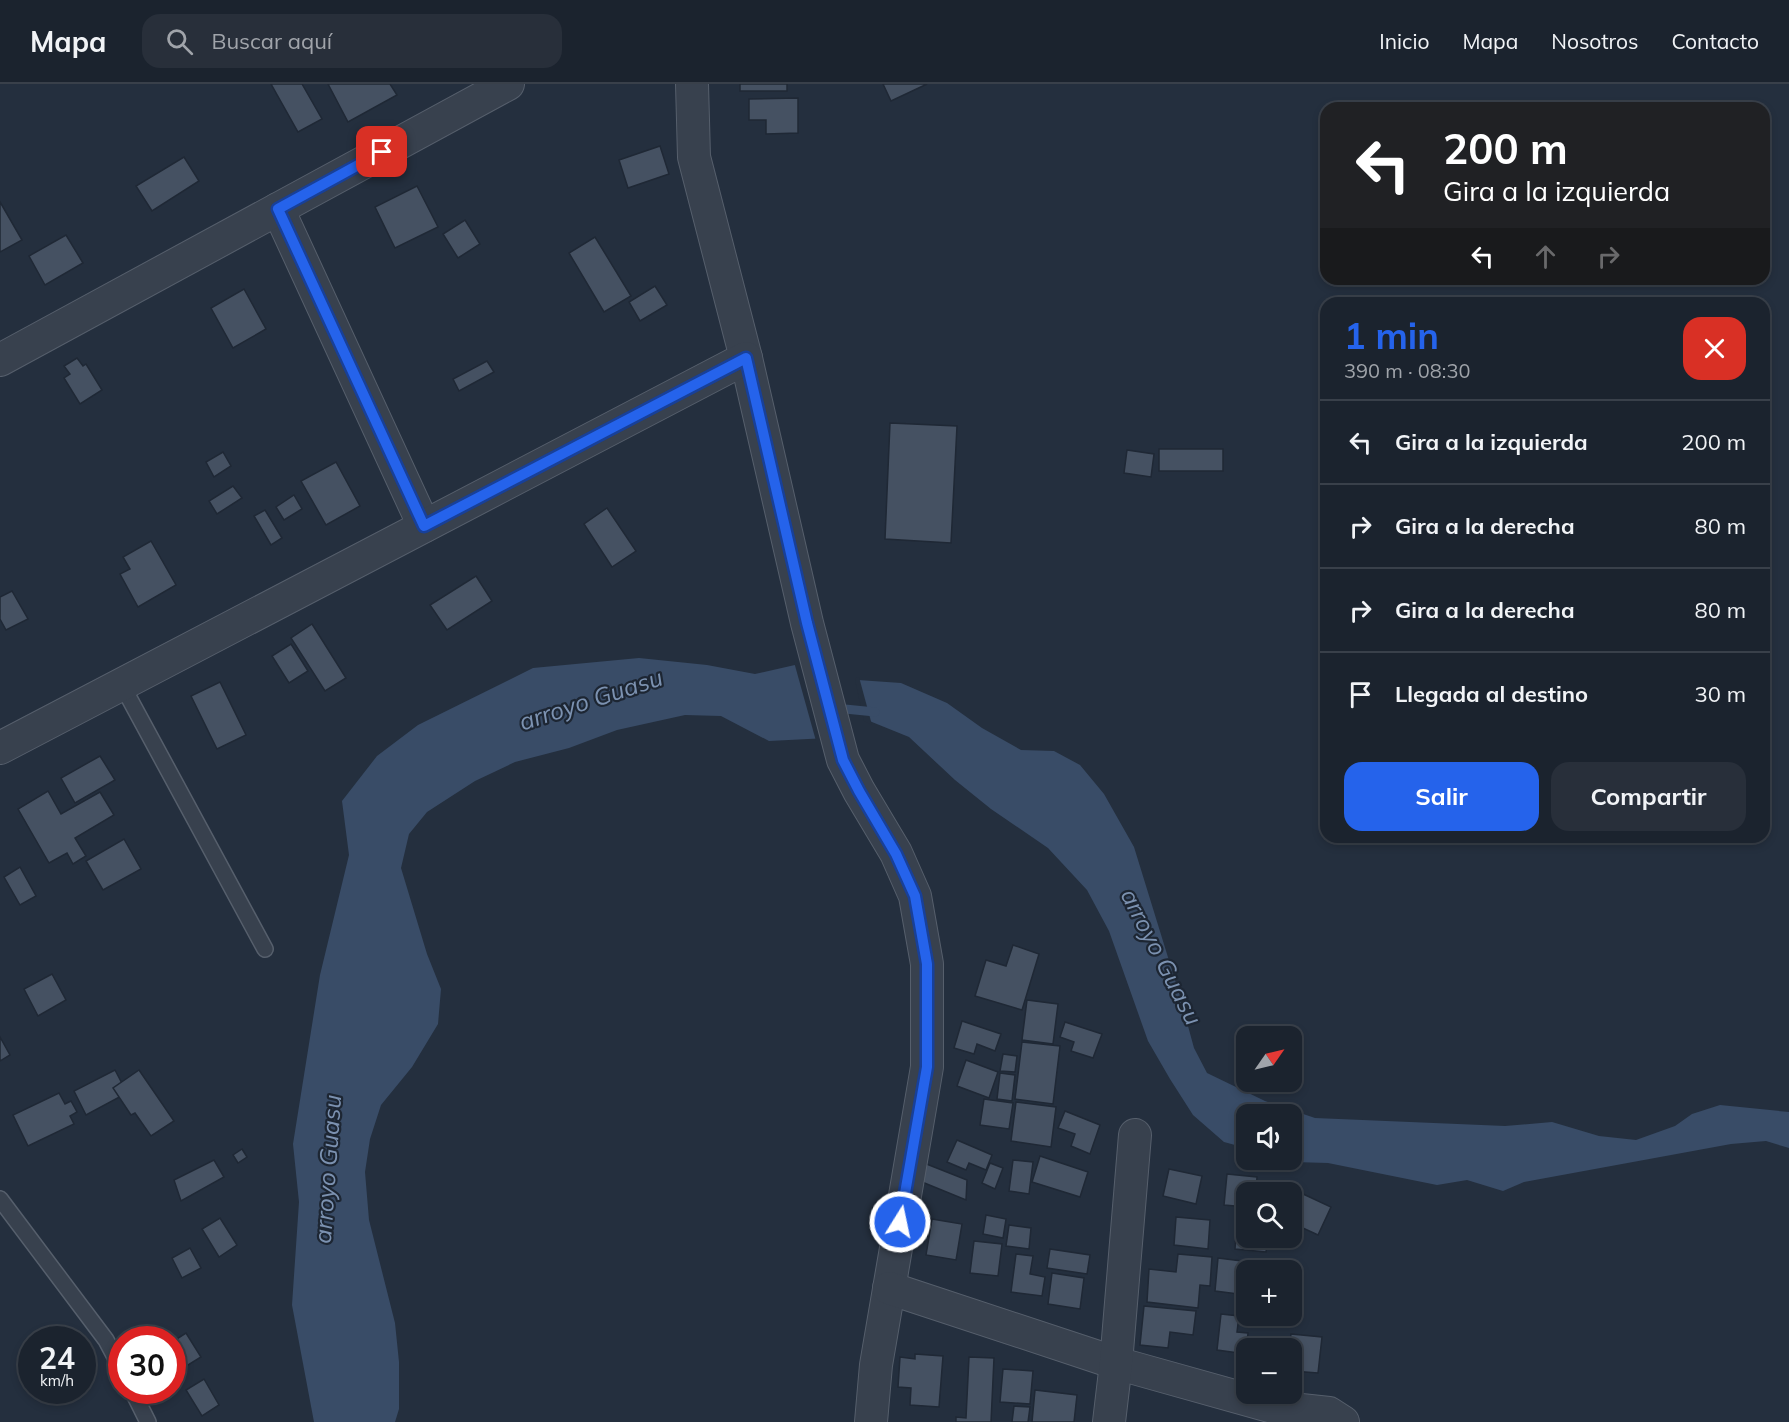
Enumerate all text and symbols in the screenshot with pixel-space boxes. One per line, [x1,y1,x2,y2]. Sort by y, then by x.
search box [142,14,562,68]
text: Mapa [30,24,106,59]
icon: search [163,25,196,58]
text: Buscar aquí [211,27,332,55]
text: Inicio [1379,28,1429,54]
text: Mapa [1462,28,1518,54]
text: Nosotros [1551,28,1638,54]
text: Contacto [1671,28,1759,54]
text: 200 m [1443,122,1568,175]
pin [356,126,407,177]
icon: left [1344,126,1422,204]
icon: arrive [365,135,398,168]
text: Gira a la izquierda [1443,174,1670,208]
icon: left [1466,240,1499,273]
icon: ahead [1529,240,1562,273]
icon: right [1592,240,1625,273]
text: 1 min [1344,313,1439,358]
button: close [1683,317,1746,380]
text: 390 m · 08:30 [1344,358,1470,383]
icon: left [1344,426,1377,459]
text: Gira a la izquierda [1395,428,1588,456]
text: 200 m [1681,428,1746,456]
icon: right [1344,510,1377,543]
text: Gira a la derecha [1395,512,1575,540]
text: 80 m [1695,512,1746,540]
icon: right [1344,594,1377,627]
text: Gira a la derecha [1395,596,1575,624]
text: 80 m [1695,596,1746,624]
water label: arroyo Guasu [515,662,666,736]
icon: arrive [1344,678,1377,711]
text: Llegada al destino [1395,680,1588,708]
text: 30 m [1695,680,1746,708]
button: Salir [1344,762,1539,831]
button: Compartir [1551,762,1746,831]
water label: arroyo Guasu [1115,883,1209,1030]
north arrow [1236,1026,1302,1092]
map controls [1236,1026,1302,1404]
water label: arroyo Guasu [307,1093,347,1244]
button: sound [1236,1104,1302,1170]
button: search [1236,1182,1302,1248]
position arrow [868,1190,932,1254]
button: + [1236,1260,1302,1326]
speed limit sign: 30 [108,1326,186,1404]
button: − [1236,1338,1302,1404]
text: 24 [39,1339,75,1377]
text: km/h [40,1371,74,1390]

